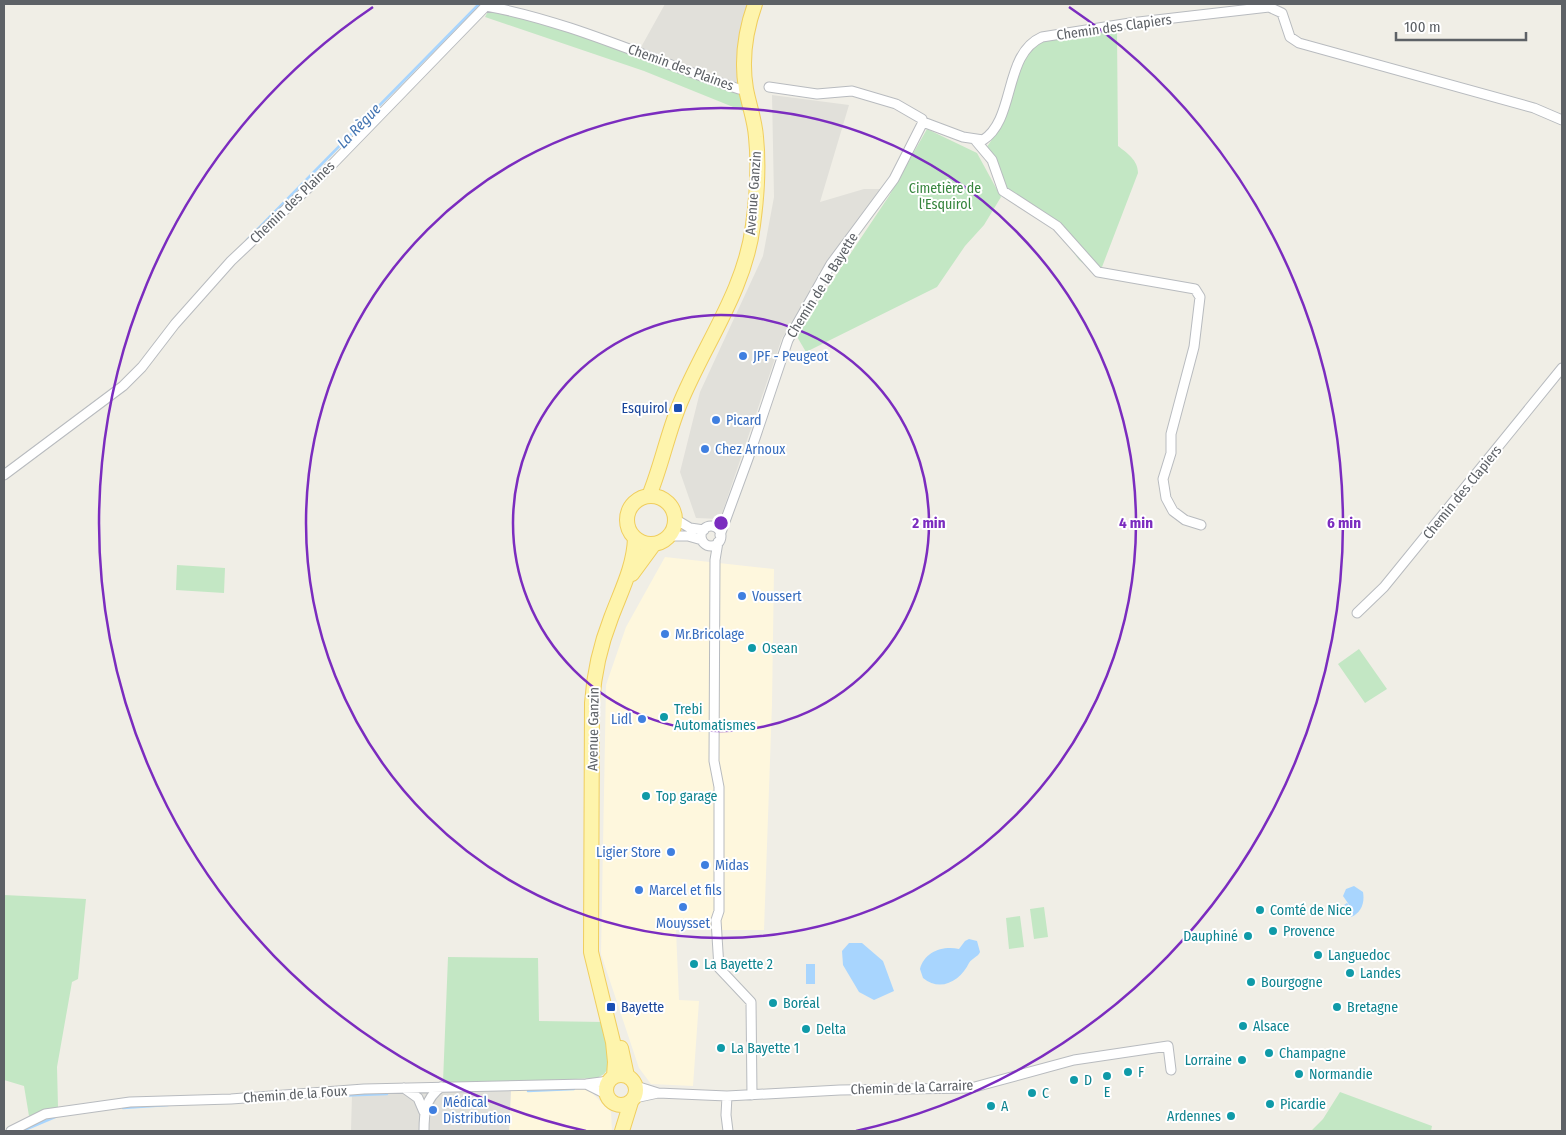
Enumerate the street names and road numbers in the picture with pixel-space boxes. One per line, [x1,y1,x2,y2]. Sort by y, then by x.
street label: Chemin des Clapiers [1055,11,1173,44]
street label: Chemin des Plaines [626,40,736,95]
street label: Avenue Ganzin [742,151,765,236]
street label: Chemin des Plaines [246,158,338,247]
street label: Chemin de la Bayette [783,229,862,341]
street label: Chemin des Clapiers [1419,442,1505,543]
street label: Avenue Ganzin [584,687,603,771]
street label: Chemin de la Carraire [850,1077,974,1098]
street label: Chemin de la Foux [242,1082,348,1107]

